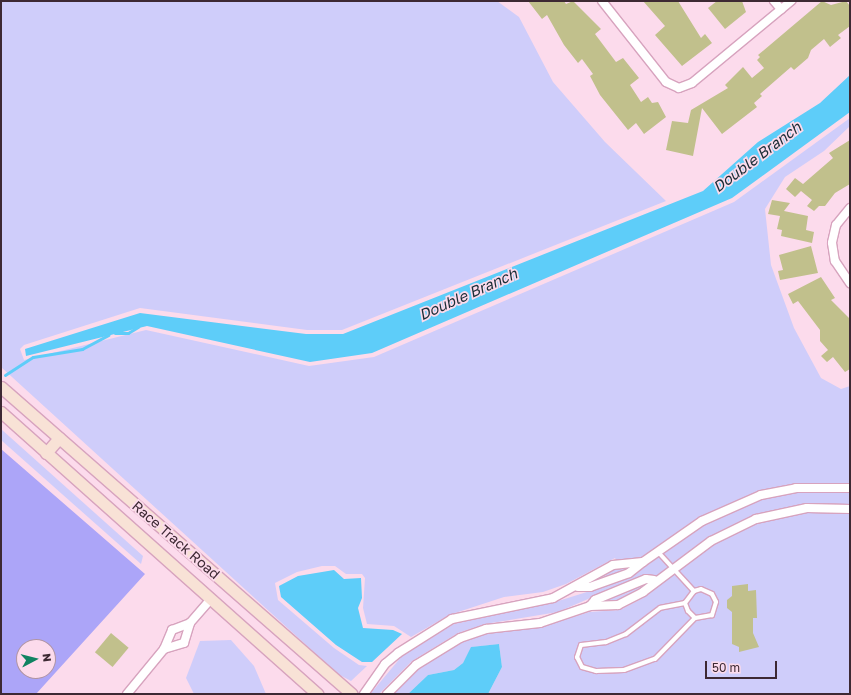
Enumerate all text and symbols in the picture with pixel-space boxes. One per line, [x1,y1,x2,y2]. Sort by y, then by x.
water label: Double Branch [709,118,805,196]
water label: Double Branch [416,264,520,324]
street label: Race Track Road [129,497,223,583]
north arrow [16,639,56,679]
text: N [40,653,54,663]
scale bar [707,653,779,679]
text: 50 m [712,660,740,675]

